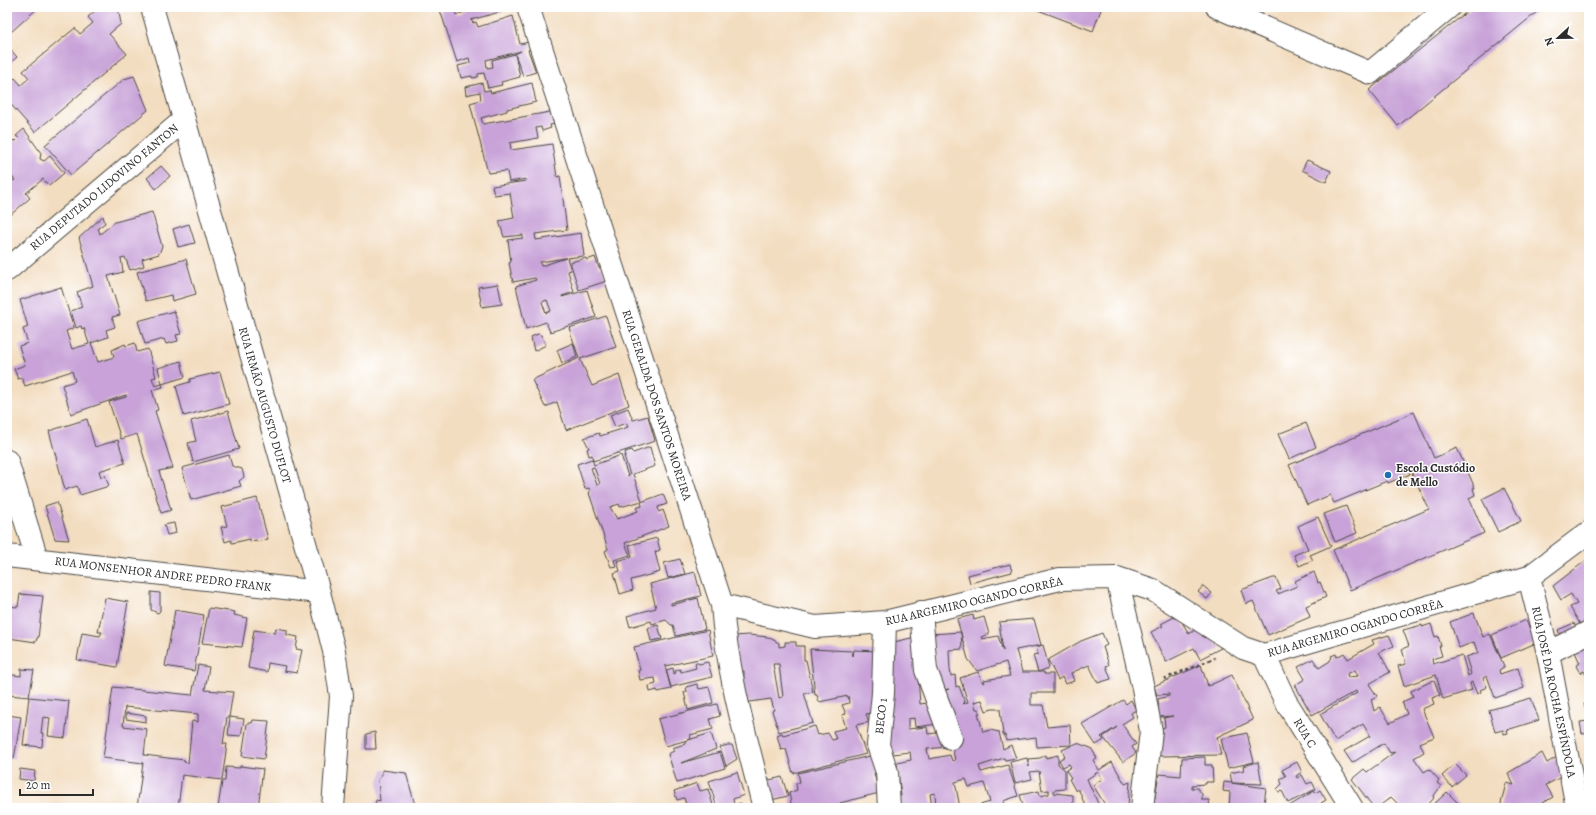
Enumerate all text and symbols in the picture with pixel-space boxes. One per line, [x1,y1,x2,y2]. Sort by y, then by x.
north arrow [1538,18,1578,58]
text: N [1541,35,1558,48]
street label: RUA DEPUTADO LIDOVINO FANTON [26,120,182,254]
street label: RUA GERALDA DOS SANTOS MOREIRA [619,308,696,503]
street label: RUA IRMÃO AUGUSTO DUFLOT [235,325,295,486]
place label: Escola Custódio de Mello [1396,460,1475,490]
marker: Escola Custódio de Mello [1383,470,1393,480]
street label: RUA MONSENHOR ANDRE PEDRO FRANK [54,553,273,595]
street label: RUA ARGEMIRO OGANDO CORRÊA [884,573,1065,629]
street label: RUA ARGEMIRO OGANDO CORRÊA [1265,595,1446,661]
street label: RUA JOSÉ DA ROCHA ESPÍNDOLA [1528,605,1580,780]
street label: BECO 1 [871,697,891,735]
street label: RUA C [1290,715,1320,751]
scale bar [20,771,93,797]
text: 20 m [26,777,50,793]

